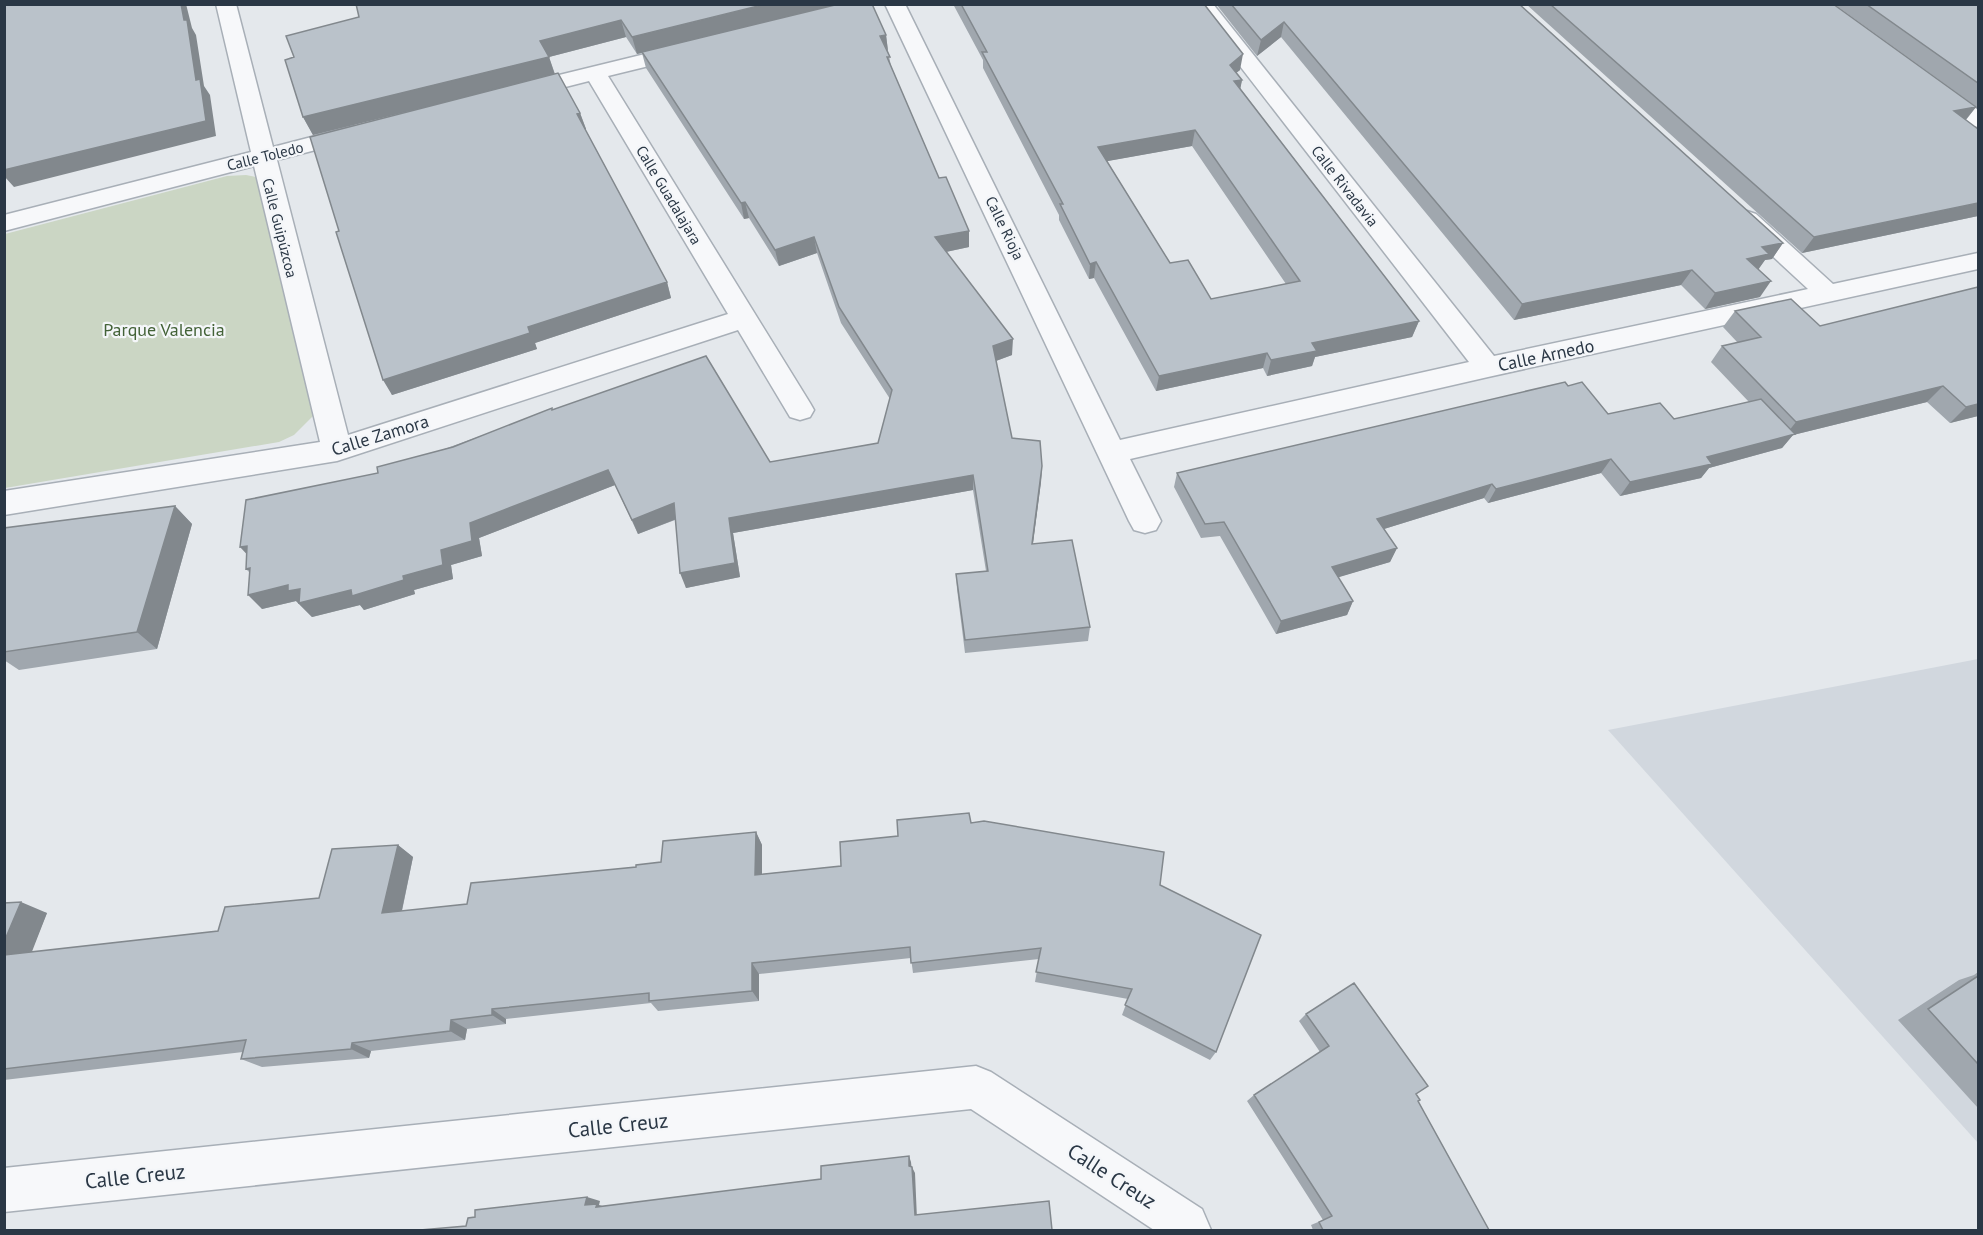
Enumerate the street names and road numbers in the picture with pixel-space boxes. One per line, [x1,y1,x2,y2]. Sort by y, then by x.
street label: Calle Toledo [225,137,305,175]
street label: Calle Guadalajara [632,142,706,248]
street label: Calle Rivadavia [1307,142,1383,230]
street label: Calle Guipúzcoa [258,176,302,280]
street label: Calle Rioja [981,193,1029,263]
street label: Calle Arnedo [1496,334,1596,376]
street label: Calle Zamora [329,409,431,461]
street label: Calle Creuz [566,1106,670,1144]
street label: Calle Creuz [1062,1137,1162,1215]
street label: Calle Creuz [83,1157,187,1195]

